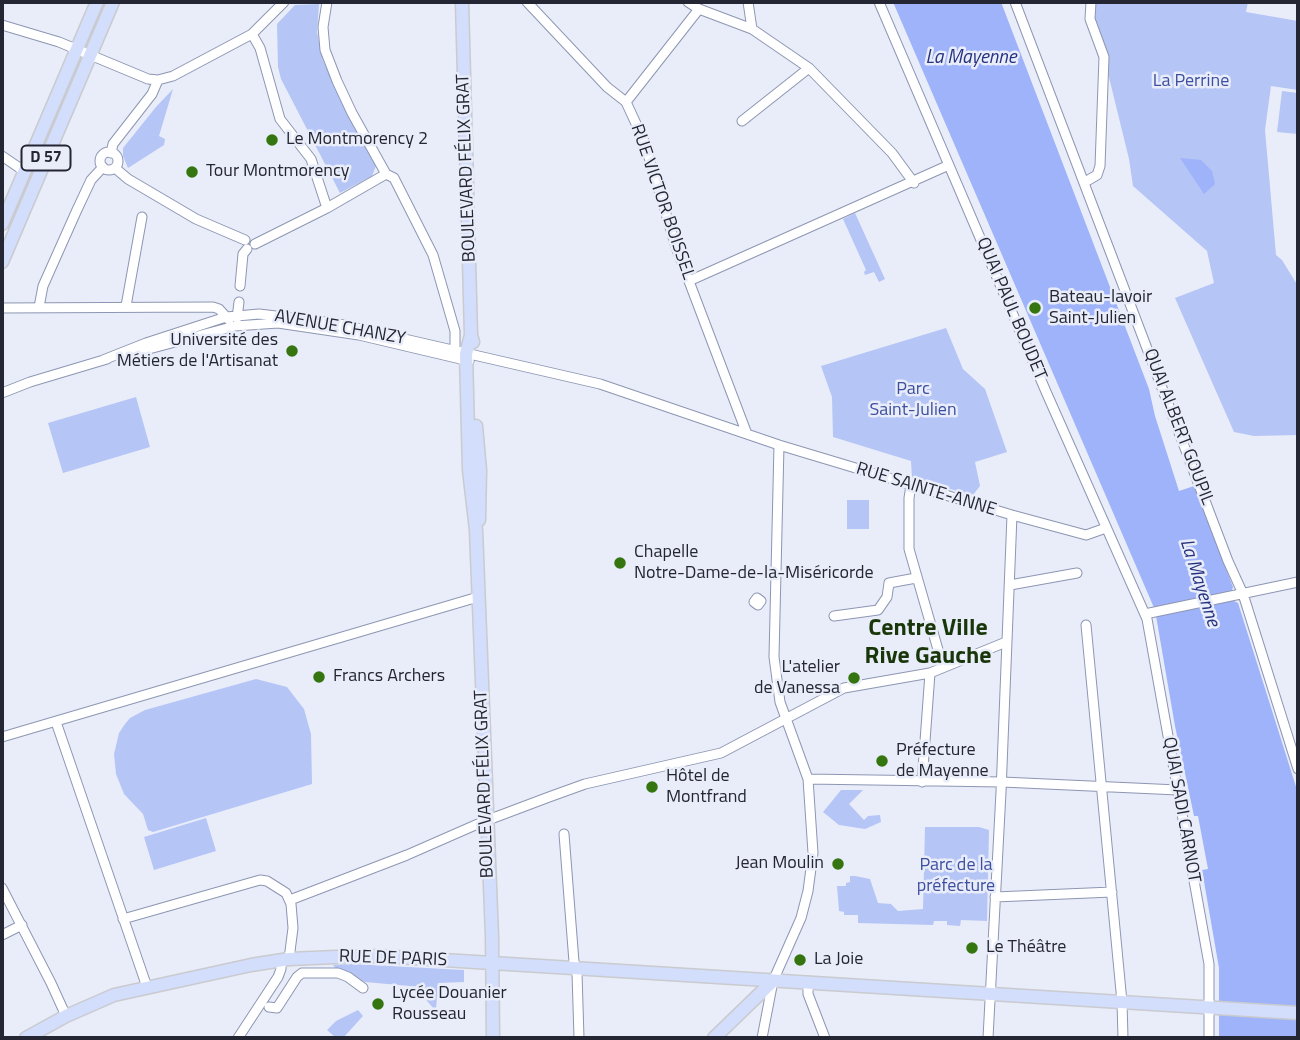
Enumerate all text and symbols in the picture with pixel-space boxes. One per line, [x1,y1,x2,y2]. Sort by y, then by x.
water label: La Mayenne [926,47,1016,69]
park label: La Perrine [1153,71,1229,93]
street label: BOULEVARD FÉLIX GRAT [453,73,481,263]
street label: RUE VICTOR BOISSEL [625,122,699,282]
place label: Le Montmorency 2 [286,129,428,151]
marker: Le Montmorency 2 [264,132,280,148]
road number: D 57 [22,146,70,170]
place label: Tour Montmorency [206,161,349,183]
marker: Tour Montmorency [184,164,200,180]
street label: QUAI PAUL BOUDET [971,234,1051,384]
place label: Bateau-lavoir Saint-Julien [1049,287,1152,330]
marker: Bateau-lavoir Saint-Julien [1027,300,1043,316]
street label: AVENUE CHANZY [273,306,407,350]
place label: Université des Métiers de l'Artisanat [117,330,278,372]
marker: Université des Métiers de l'Artisanat [284,343,300,359]
street label: QUAI ALBERT GOUPIL [1138,346,1218,508]
park label: Parc Saint-Julien [869,379,957,422]
street label: RUE SAINTE-ANNE [853,458,999,522]
water label: La Mayenne [1174,536,1224,630]
place label: Chapelle Notre-Dame-de-la-Miséricorde [634,542,874,584]
marker: Chapelle Notre-Dame-de-la-Miséricorde [612,555,628,571]
district label: Centre Ville Rive Gauche [865,615,991,671]
place label: L'atelier de Vanessa [754,657,840,700]
place label: Francs Archers [333,666,445,688]
marker: Francs Archers [311,669,327,685]
marker: L'atelier de Vanessa [846,670,862,686]
street label: BOULEVARD FÉLIX GRAT [471,689,499,879]
street label: QUAI SADI CARNOT [1158,735,1204,885]
place label: Préfecture de Mayenne [896,740,989,782]
marker: Préfecture de Mayenne [874,753,890,769]
place label: Hôtel de Montfrand [666,766,747,808]
marker: Hôtel de Montfrand [644,779,660,795]
place label: Jean Moulin [735,853,824,875]
park label: Parc de la préfecture [917,855,995,898]
marker: Jean Moulin [830,856,846,872]
place label: Le Théâtre [986,937,1066,959]
marker: Le Théâtre [964,940,980,956]
street label: RUE DE PARIS [339,946,447,972]
place label: La Joie [814,949,863,971]
marker: La Joie [792,952,808,968]
place label: Lycée Douanier Rousseau [392,983,507,1026]
marker: Lycée Douanier Rousseau [370,996,386,1012]

